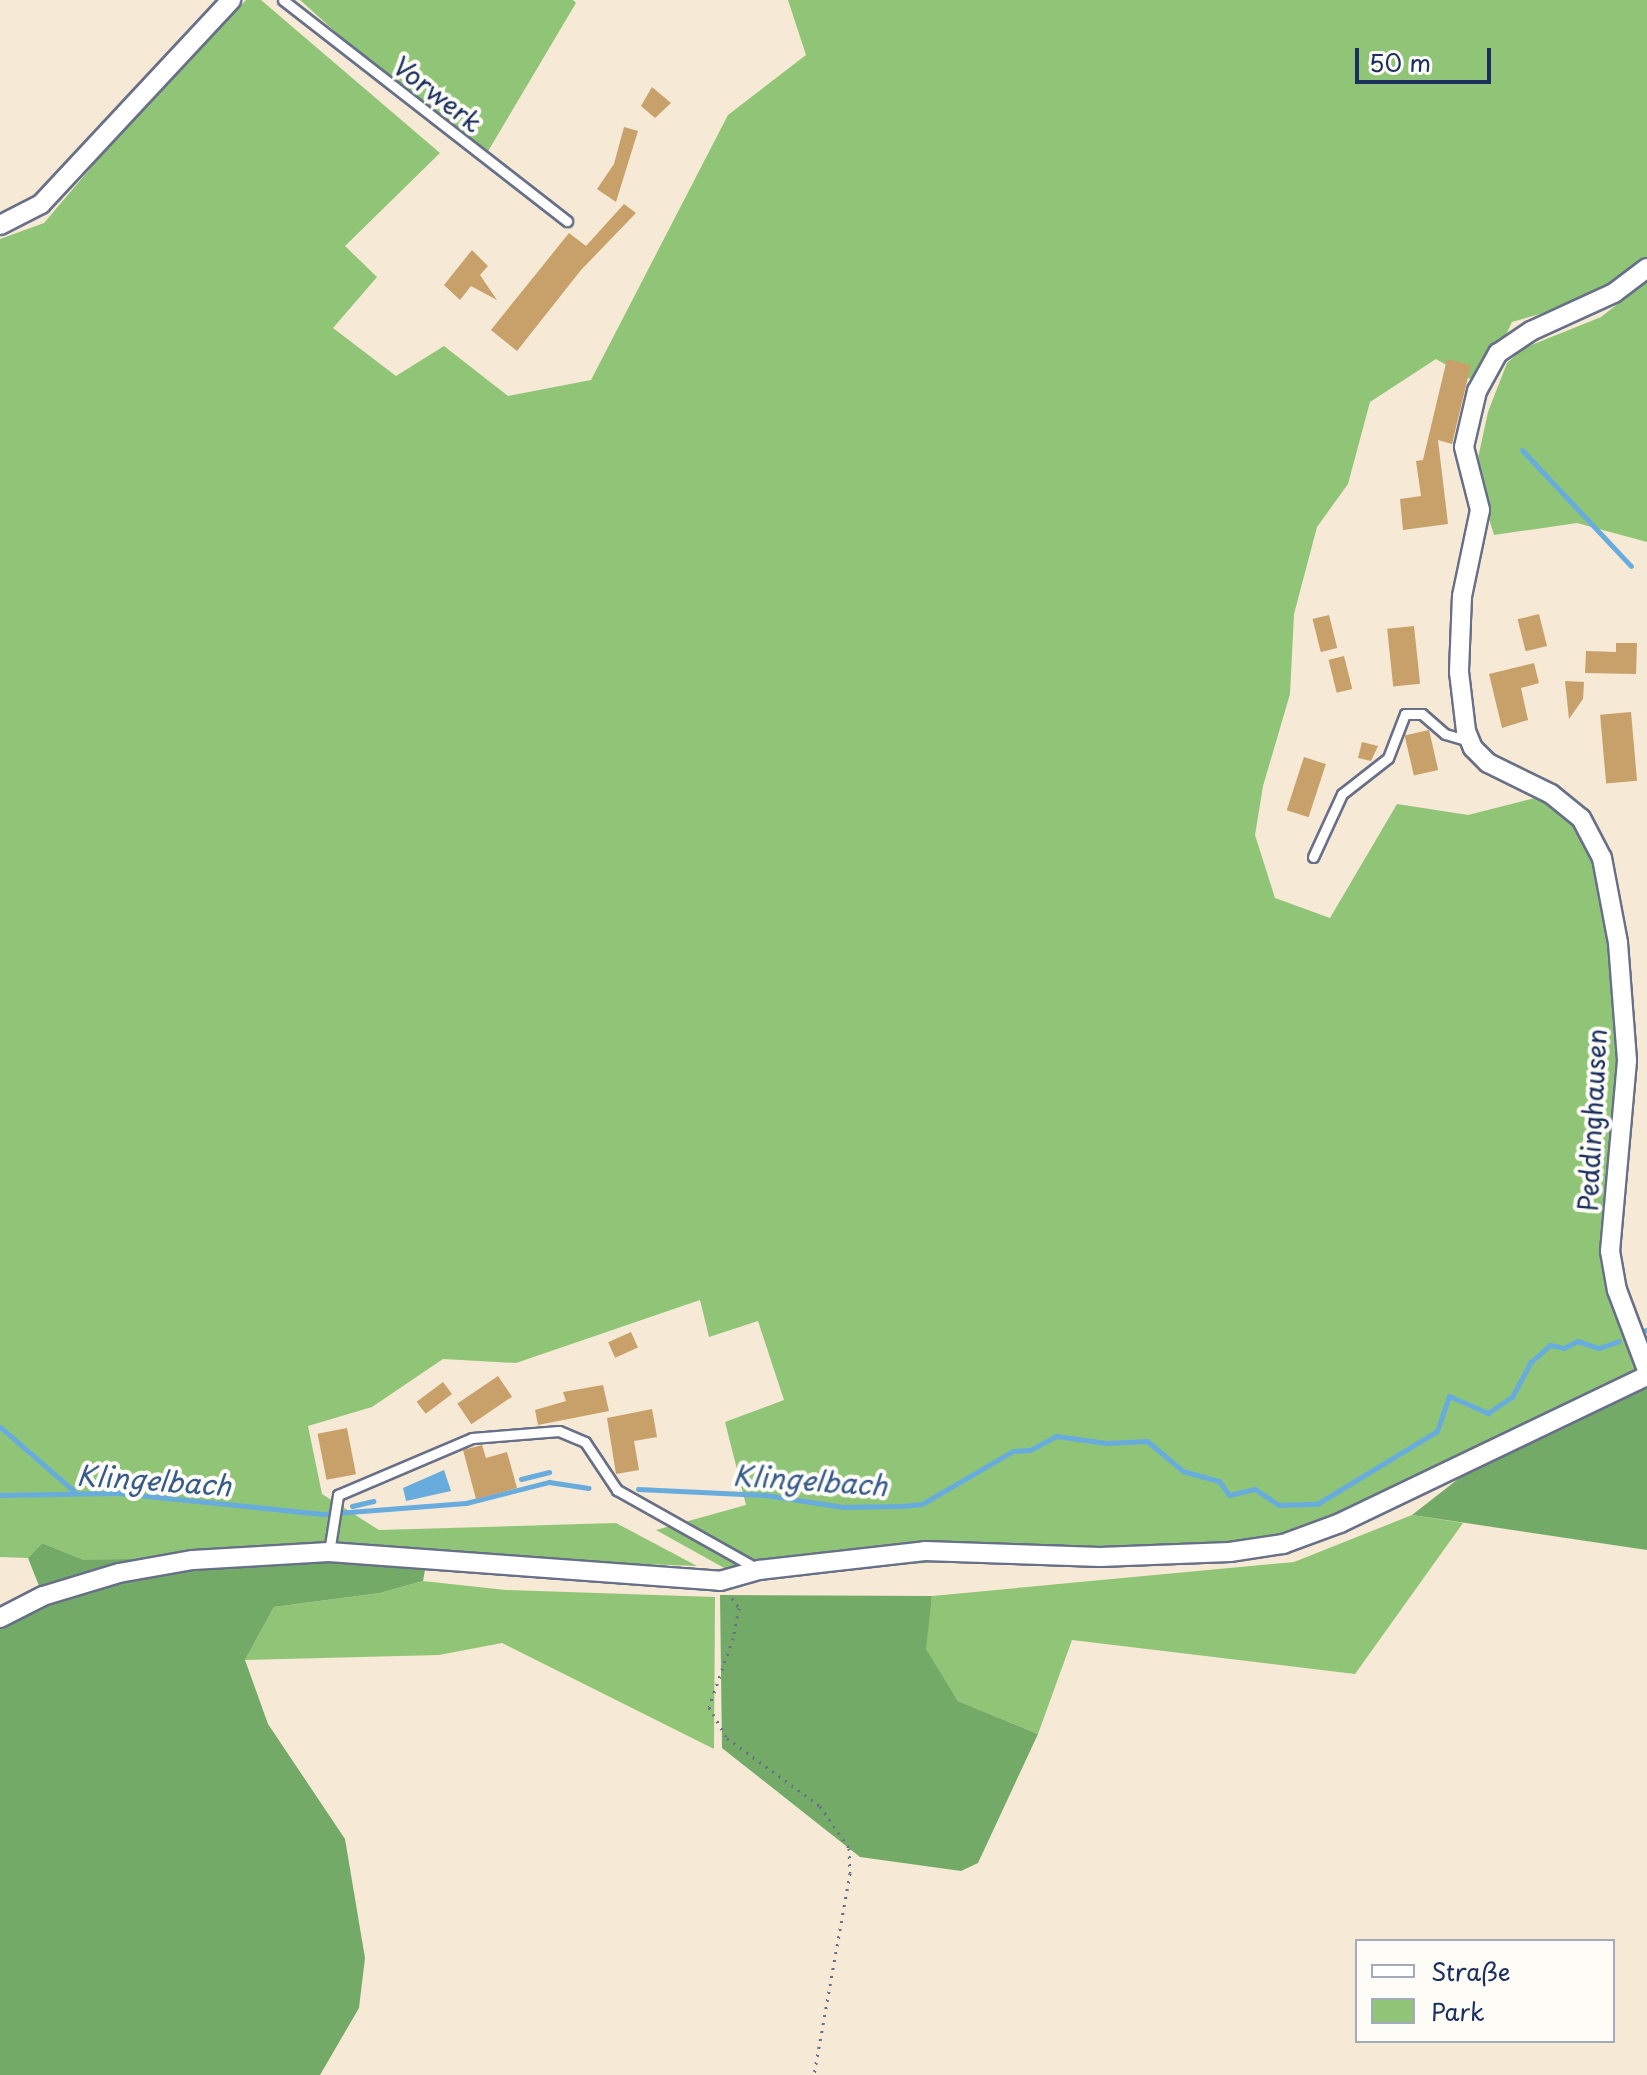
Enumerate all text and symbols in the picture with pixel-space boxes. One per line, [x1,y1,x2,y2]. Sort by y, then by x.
scale bar [1359,32,1495,82]
text: 50 m [1369,44,1431,80]
street label: Vorwerk [387,50,489,138]
street label: Peddinghausen [1572,1028,1612,1212]
water label: Klingelbach [76,1458,232,1502]
water label: Klingelbach [732,1458,888,1502]
legend [1355,1939,1615,2043]
text: Straße [1431,1953,1510,1989]
text: Park [1431,1993,1485,2029]

